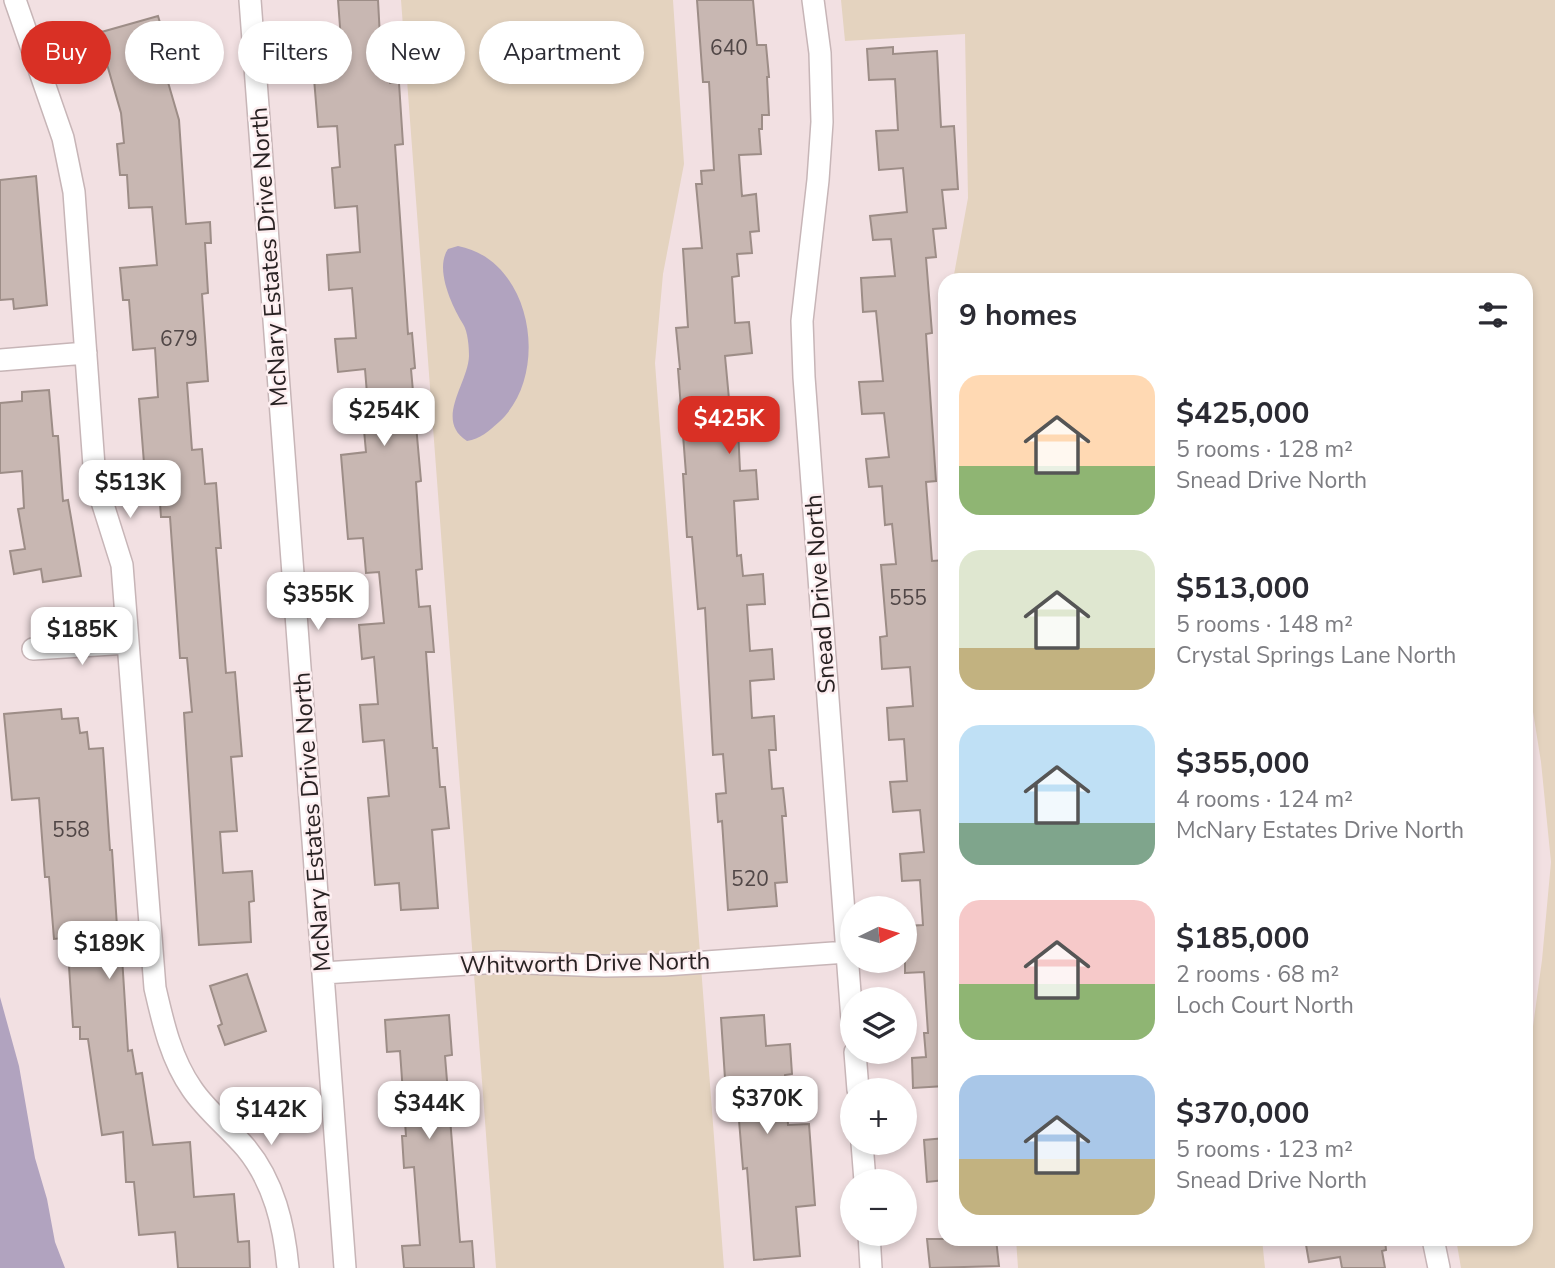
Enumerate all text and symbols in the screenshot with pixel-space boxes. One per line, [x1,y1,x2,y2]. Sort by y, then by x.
chip: Buy [21,21,111,84]
chip: Rent [125,21,224,84]
chip: Filters [238,21,352,84]
chip: New [366,21,465,84]
chip: Apartment [479,21,644,84]
house number: 640 [710,34,748,62]
street label: McNary Estates Drive North [243,106,295,408]
text: 9 homes [959,295,1077,336]
icon: filters [1474,296,1512,334]
house number: 679 [160,325,198,353]
pin: $254K [335,388,433,448]
text: $425,000 [1176,393,1309,434]
text: $254K [349,395,419,426]
pin: $425K [680,396,778,456]
text: $425K [694,403,764,434]
icon: home [1015,403,1099,487]
text: 5 rooms · 128 m² [1176,434,1353,465]
pin: $513K [81,461,179,520]
text: Snead Drive North [1176,465,1367,496]
text: $513K [95,467,165,498]
street label: Snead Drive North [797,493,843,695]
text: $513,000 [1176,568,1309,609]
pin: $355K [269,572,367,632]
icon: home [1015,578,1099,662]
text: $355K [283,579,353,610]
house number: 555 [889,584,927,612]
pin: $185K [33,608,131,667]
text: 5 rooms · 148 m² [1176,609,1353,640]
text: $185K [47,614,117,645]
text: Crystal Springs Lane North [1176,640,1456,671]
street label: McNary Estates Drive North [286,671,338,973]
text: $355,000 [1176,743,1309,784]
icon: home [1015,753,1099,837]
text: 4 rooms · 124 m² [1176,784,1353,815]
text: McNary Estates Drive North [1176,815,1464,846]
house number: 558 [52,816,90,844]
house number: 520 [731,865,769,893]
north arrow [840,896,917,973]
map controls [840,896,917,1246]
text: $185,000 [1176,918,1309,959]
pin: $189K [60,922,158,981]
text: $189K [74,928,144,959]
icon: home [1015,928,1099,1012]
street label: Whitworth Drive North [460,945,710,981]
text: 2 rooms · 68 m² [1176,959,1339,990]
button: layers [840,987,917,1064]
text: Loch Court North [1176,990,1354,1021]
pin: $370K [718,1076,816,1136]
button: + [840,1078,917,1155]
pin: $344K [380,1082,478,1141]
text: $370K [732,1083,802,1114]
pin: $142K [222,1088,320,1147]
text: $344K [394,1088,464,1119]
text: $370,000 [1176,1093,1309,1134]
text: $142K [236,1094,306,1125]
icon: home [1015,1103,1099,1187]
text: 5 rooms · 123 m² [1176,1134,1353,1165]
text: Snead Drive North [1176,1165,1367,1196]
button: − [840,1169,917,1246]

